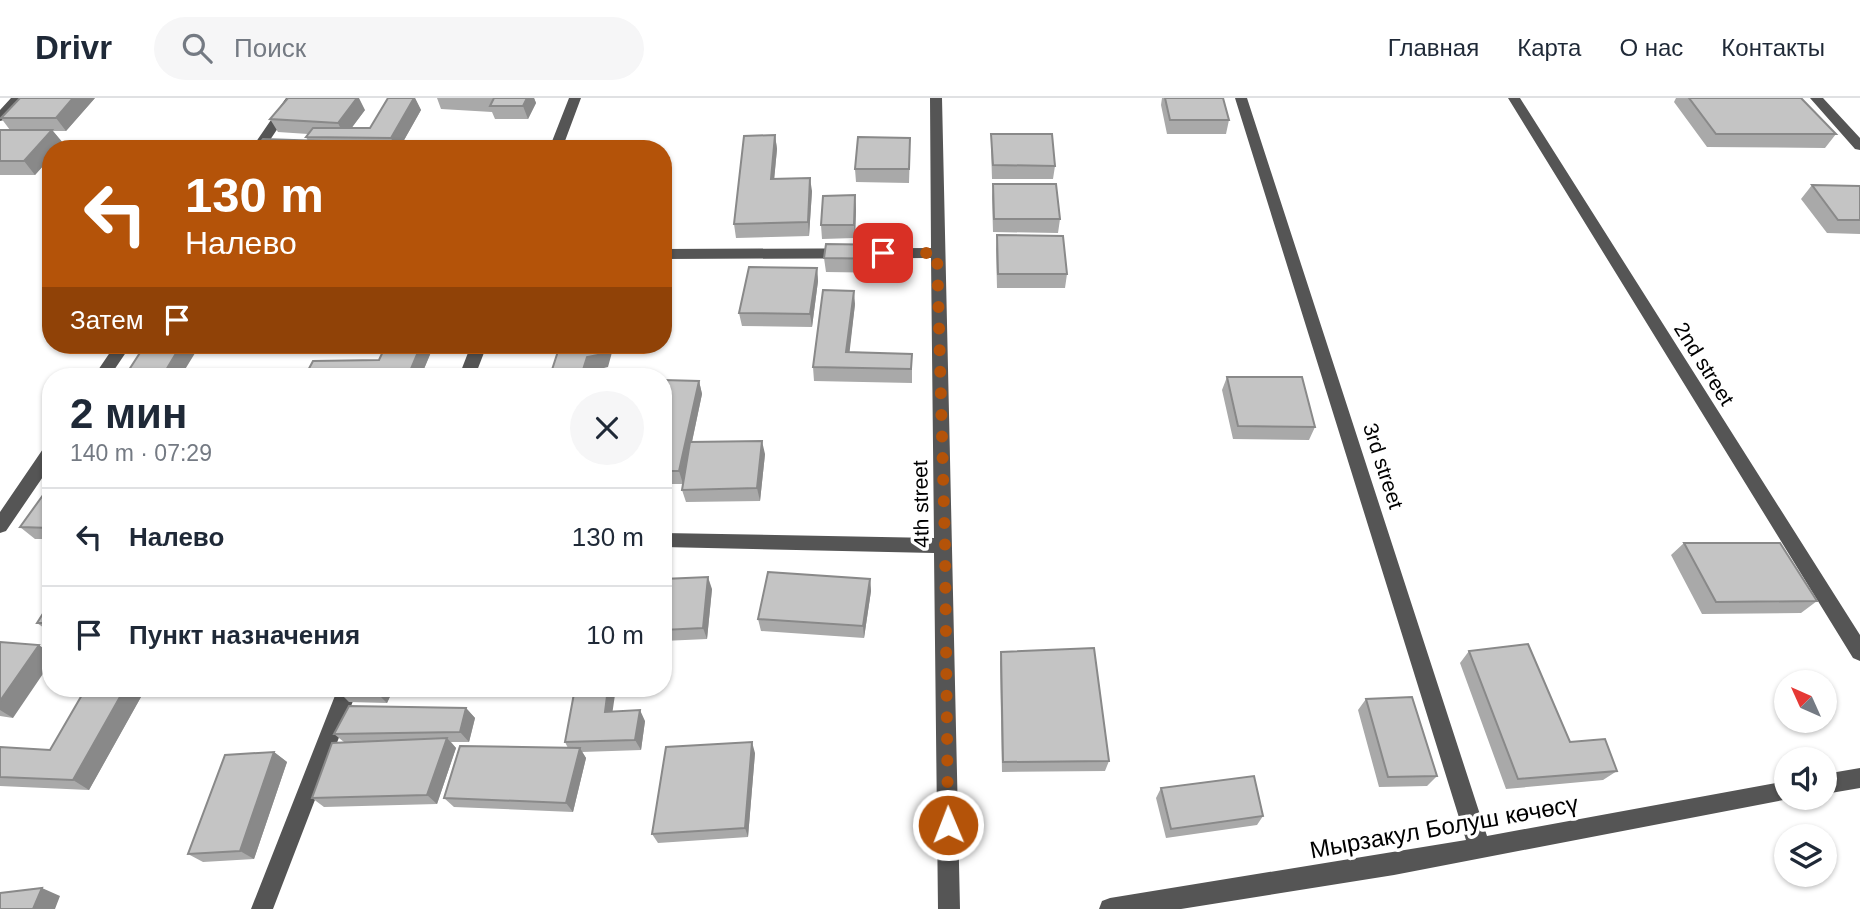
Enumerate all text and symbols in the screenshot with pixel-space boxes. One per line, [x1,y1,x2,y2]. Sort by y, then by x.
search box [154,17,644,80]
text: Drivr [35,29,112,66]
icon: search [178,29,216,67]
text: Поиск [234,33,306,63]
text: Главная [1388,34,1479,61]
text: Карта [1517,34,1581,61]
text: О нас [1619,34,1683,61]
text: Контакты [1721,34,1825,61]
icon: left [70,168,161,259]
text: 130 m [185,168,324,222]
pin [853,223,913,283]
text: Налево [185,225,297,261]
icon: arrive [864,234,902,272]
icon: arrive [158,301,196,339]
text: Затем [70,305,144,335]
street label: 2nd street [1670,318,1739,410]
text: 2 мин [70,390,187,437]
button: close [570,391,644,465]
street label: 3rd street [1359,420,1408,512]
text: 140 m · 07:29 [70,440,212,466]
street label: 4th street [908,460,933,548]
icon: left [70,518,108,556]
text: Налево [129,522,224,552]
text: 130 m [572,522,644,552]
icon: arrive [70,616,108,654]
text: Пункт назначения [129,620,360,650]
text: 10 m [586,620,644,650]
north arrow [1774,670,1838,733]
map controls [1774,670,1837,887]
button: sound [1774,747,1837,810]
position arrow [911,788,985,862]
street label: Мырзакул Болуш көчөсү [1308,790,1580,863]
button: layers [1774,824,1837,887]

